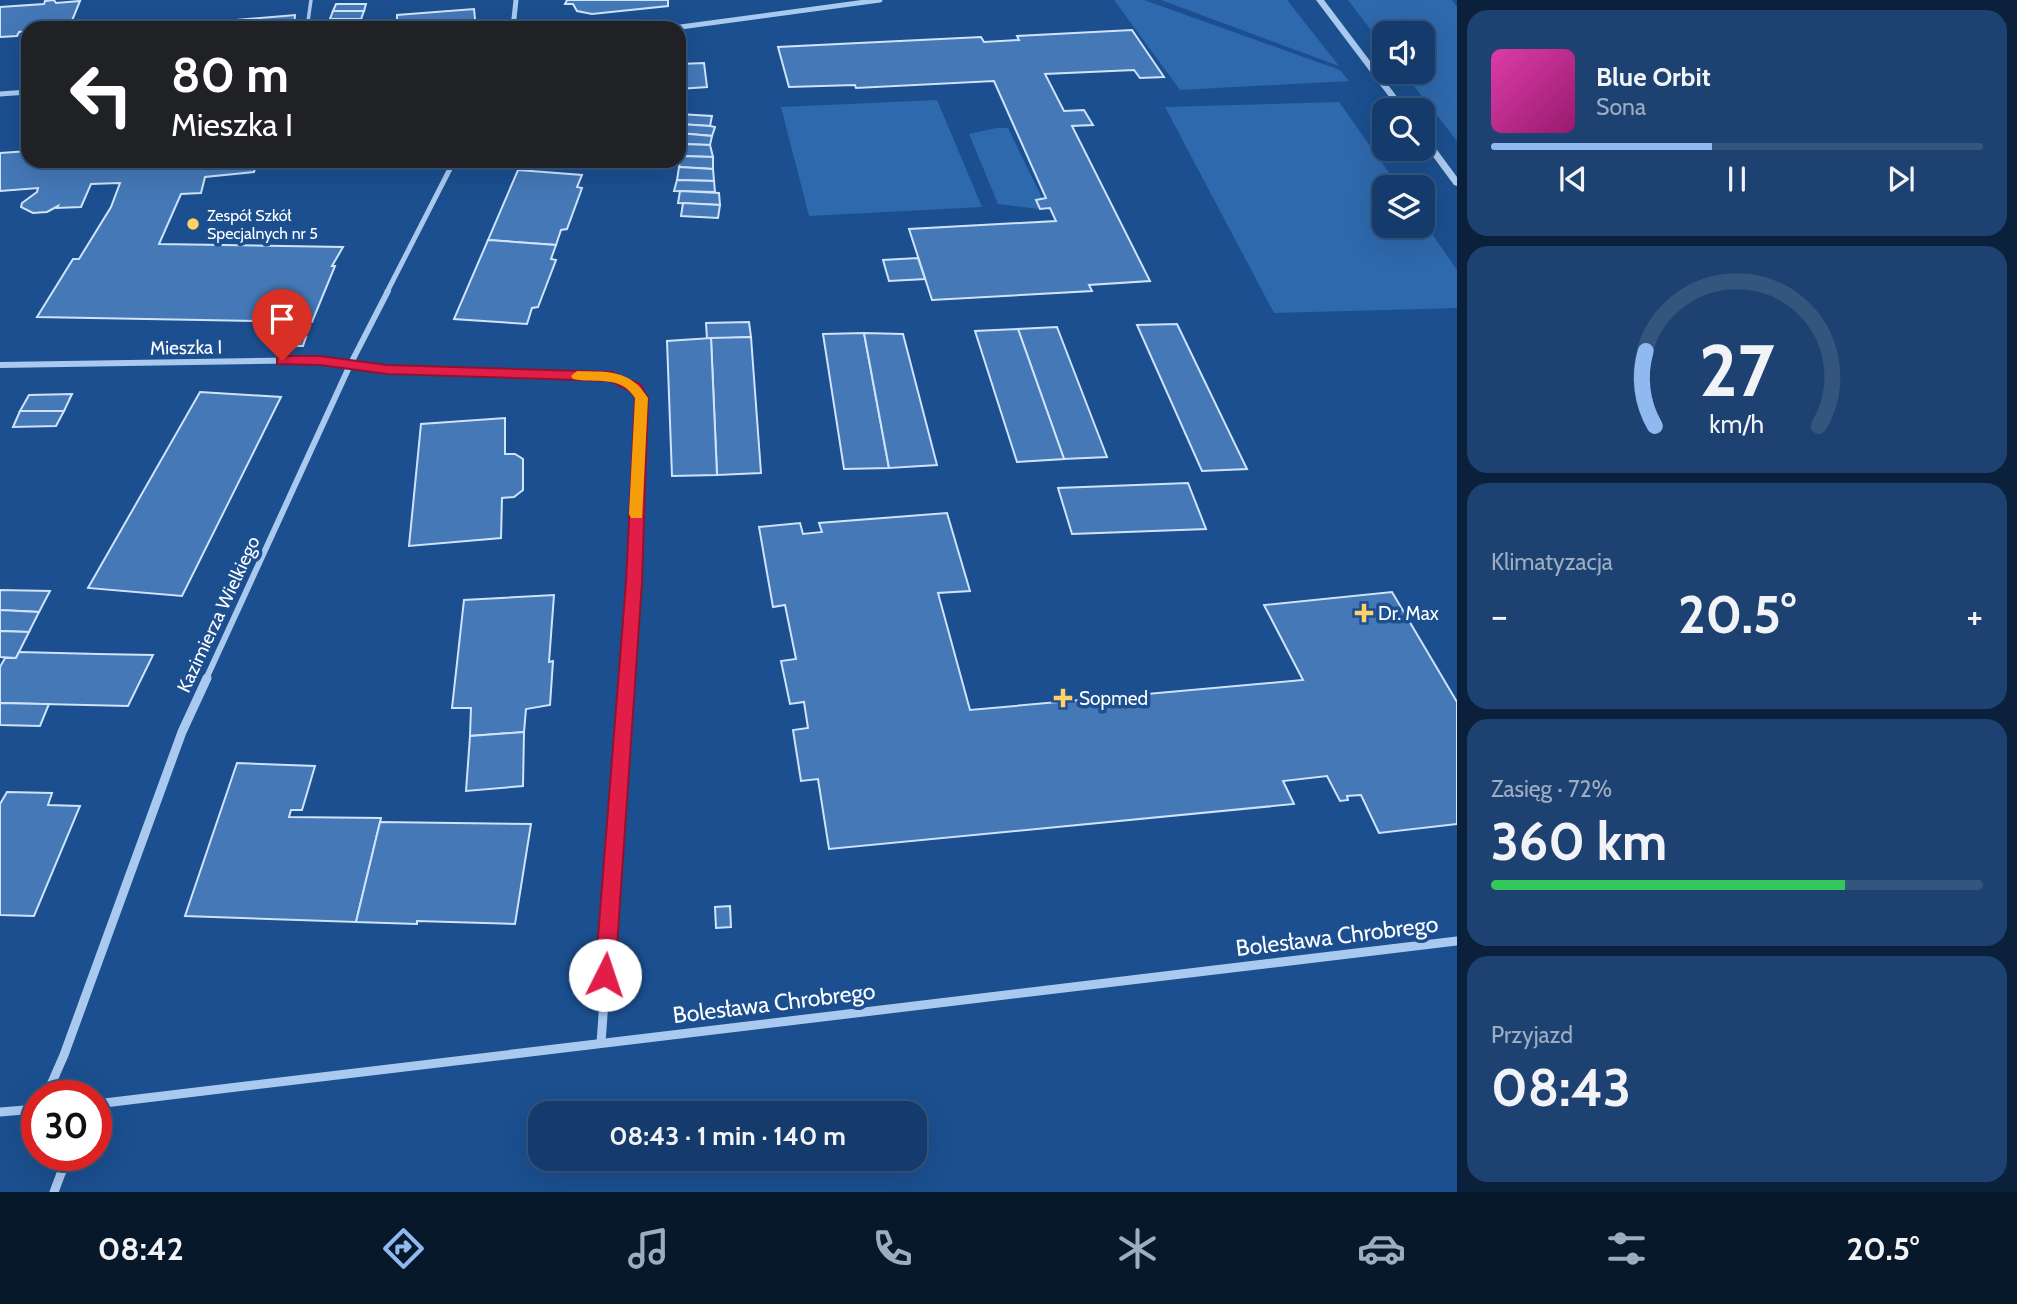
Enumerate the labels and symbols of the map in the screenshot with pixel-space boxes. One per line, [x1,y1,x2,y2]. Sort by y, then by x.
place label: Zespół Szkół Specjalnych nr 5 [207,206,318,243]
marker: Zespół Szkół Specjalnych nr 5 [185,216,201,232]
pin [252,289,312,361]
street label: Mieszka I [150,335,222,360]
street label: Kazimierza Wielkiego [172,532,265,696]
place label: Dr. Max [1378,602,1439,625]
marker: Dr. Max [1356,605,1372,621]
place label: Sopmed [1079,687,1148,710]
marker: Sopmed [1053,688,1073,708]
street label: Bolesława Chrobrego [1234,910,1440,962]
position arrow [568,938,642,1012]
street label: Bolesława Chrobrego [671,977,877,1029]
speed limit sign: 30 [21,1080,112,1171]

